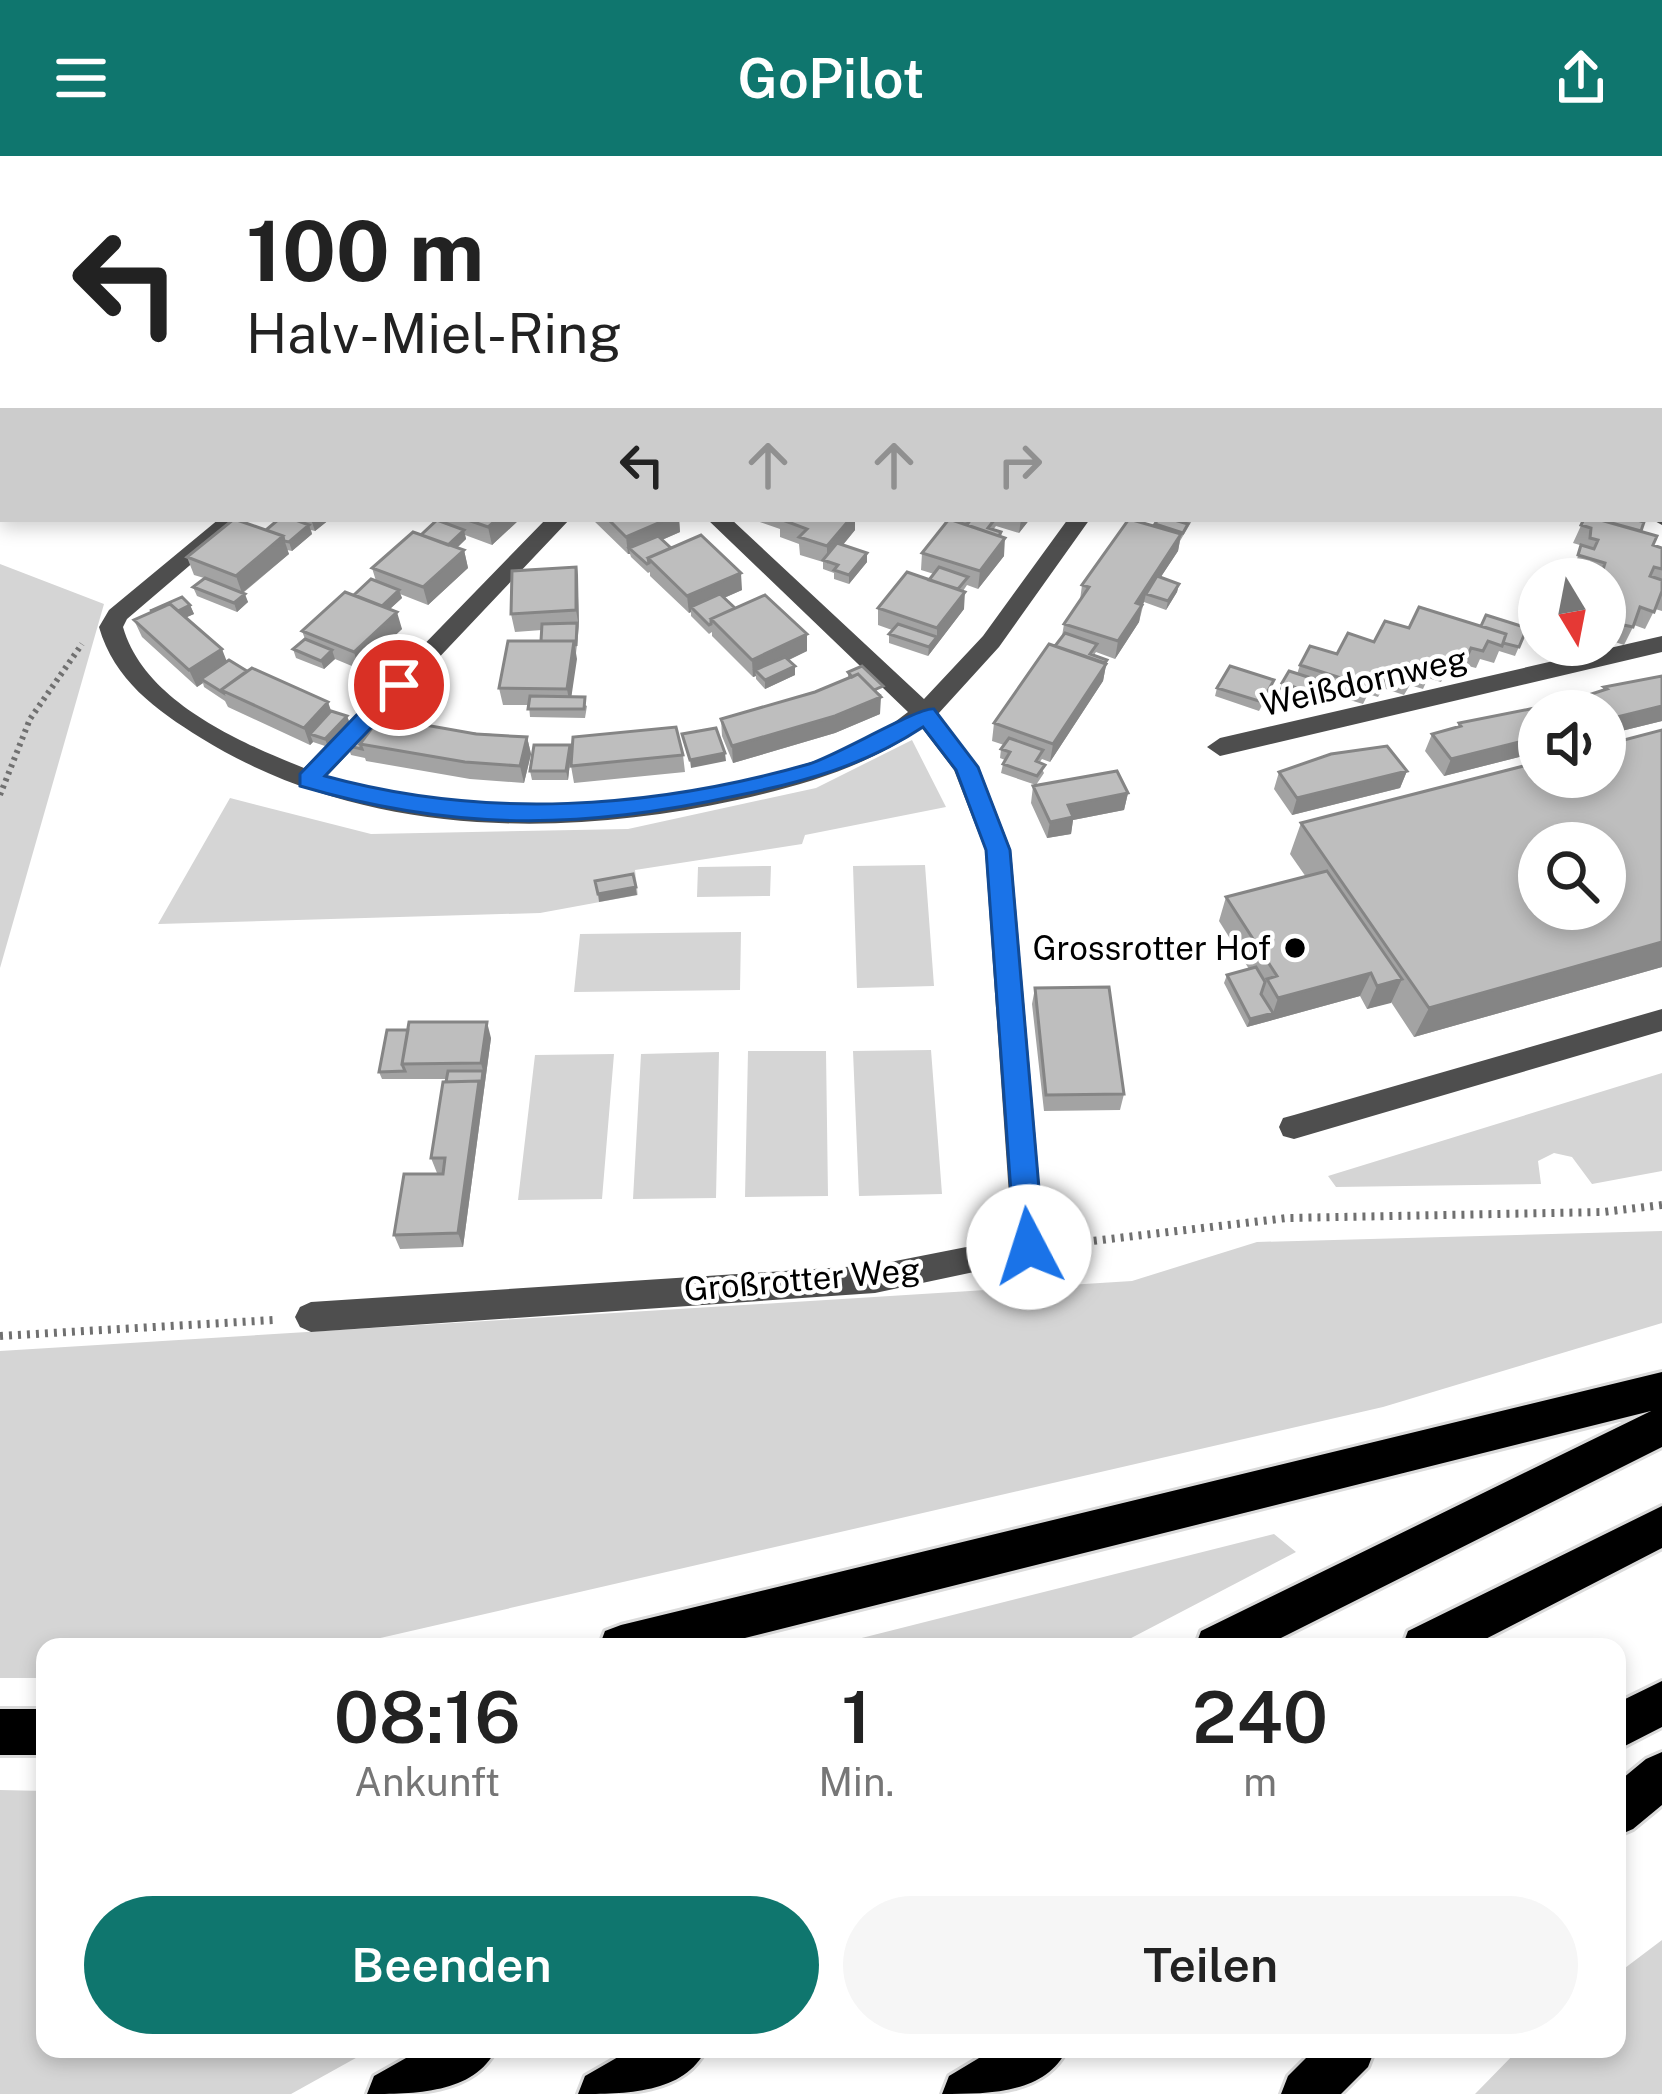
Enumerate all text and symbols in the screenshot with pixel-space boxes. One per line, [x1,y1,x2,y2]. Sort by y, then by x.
icon: menu [48,45,114,111]
icon: share [1548,45,1614,111]
text: GoPilot [738,47,924,110]
text: 100 m [246,201,484,300]
icon: left [48,204,204,360]
text: Halv-Miel-Ring [246,302,622,365]
icon: left [609,432,675,498]
icon: ahead [735,432,801,498]
icon: ahead [861,432,927,498]
icon: right [987,432,1053,498]
north arrow [1518,558,1626,666]
map controls [1518,558,1626,930]
pin [348,634,450,736]
street label: Weißdornweg [1257,639,1471,723]
icon: arrive [366,652,432,718]
button: sound [1518,690,1626,798]
button: search [1518,822,1626,930]
place label: Grossrotter Hof [1032,929,1271,967]
marker: Grossrotter Hof [1282,935,1308,961]
position arrow [966,1184,1092,1310]
street label: Großrotter Weg [682,1250,922,1308]
text: 08:16 [334,1675,521,1759]
text: 1 [841,1675,871,1759]
text: 240 [1192,1675,1328,1759]
text: Ankunft [354,1759,500,1805]
text: Min. [819,1759,894,1805]
text: m [1243,1759,1277,1805]
button: Beenden [84,1896,819,2034]
button: Teilen [843,1896,1578,2034]

